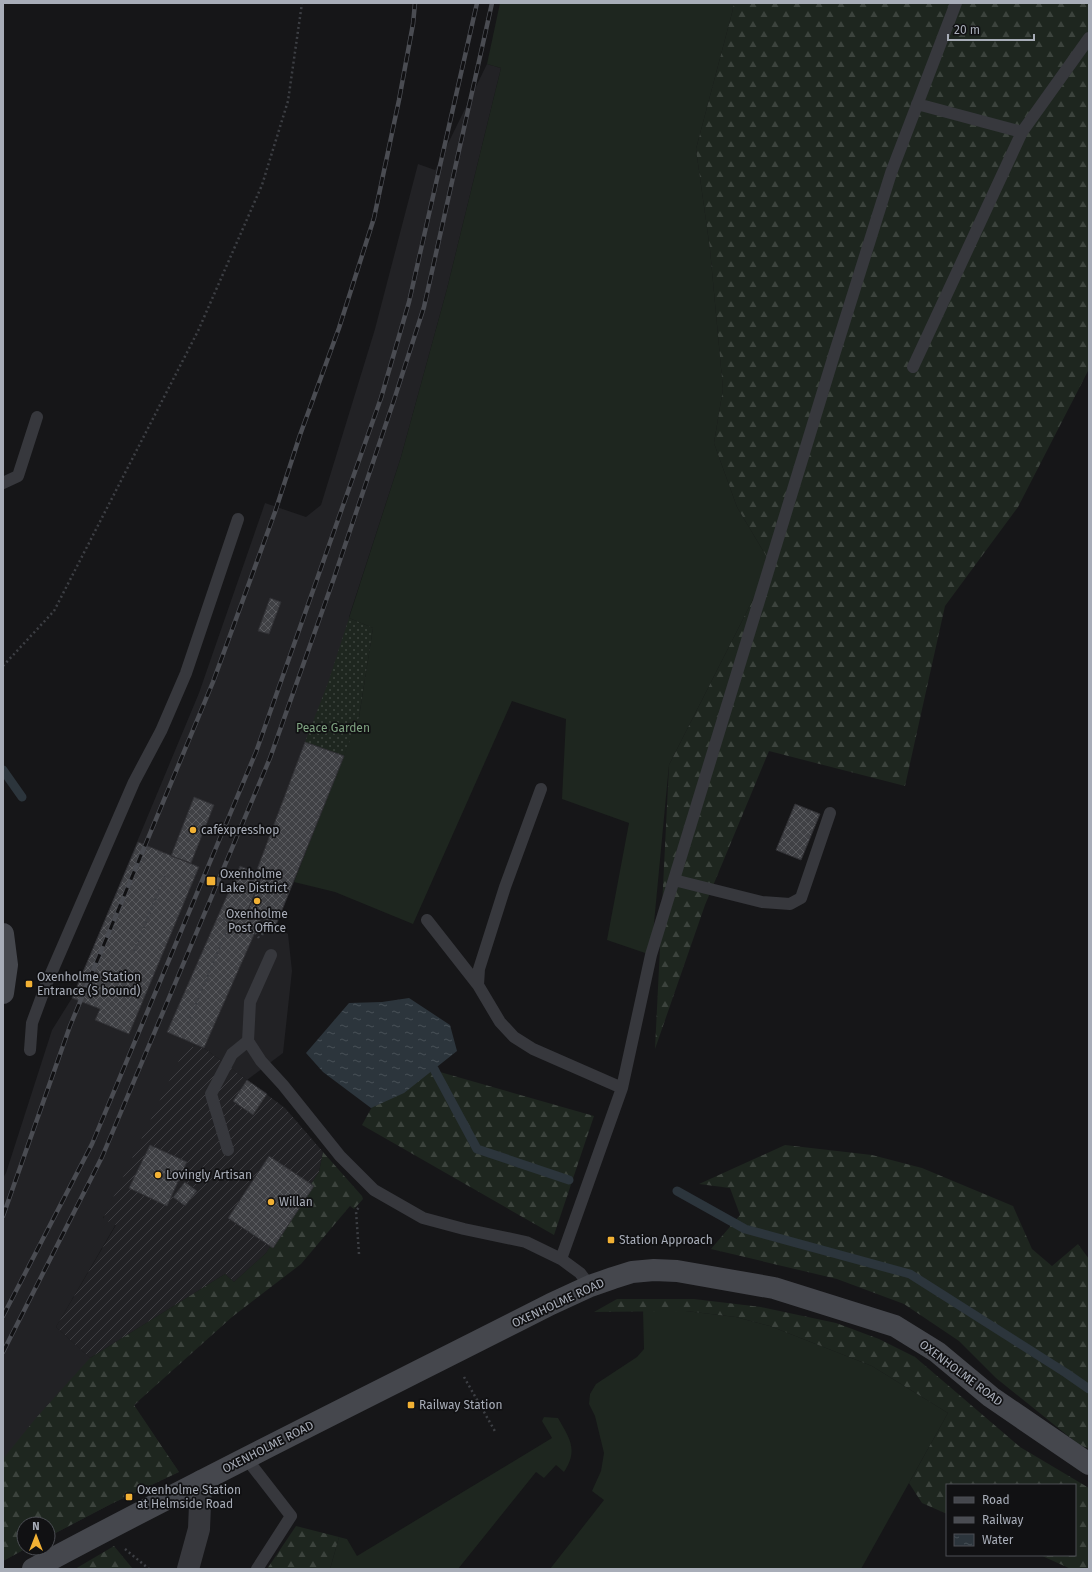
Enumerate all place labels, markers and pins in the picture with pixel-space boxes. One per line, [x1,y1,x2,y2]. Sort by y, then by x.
place label: caféxpresshop [201,823,280,837]
marker: caféxpresshop [188,825,198,835]
place label: Oxenholme Lake District [220,867,288,895]
marker: Oxenholme Lake District [205,875,217,887]
marker: Oxenholme Post Office [252,896,262,906]
place label: Oxenholme Post Office [226,907,288,935]
place label: Oxenholme Station Entrance (S bound) [37,970,141,998]
marker: Oxenholme Station Entrance (S bound) [24,979,34,989]
place label: Lovingly Artisan [166,1168,252,1182]
marker: Lovingly Artisan [153,1170,163,1180]
place label: Willan [279,1195,313,1209]
marker: Willan [266,1197,276,1207]
place label: Station Approach [619,1233,713,1247]
marker: Station Approach [606,1235,616,1245]
place label: Railway Station [419,1398,503,1412]
marker: Railway Station [406,1400,416,1410]
place label: Oxenholme Station at Helmside Road [137,1483,241,1511]
marker: Oxenholme Station at Helmside Road [124,1492,134,1502]

